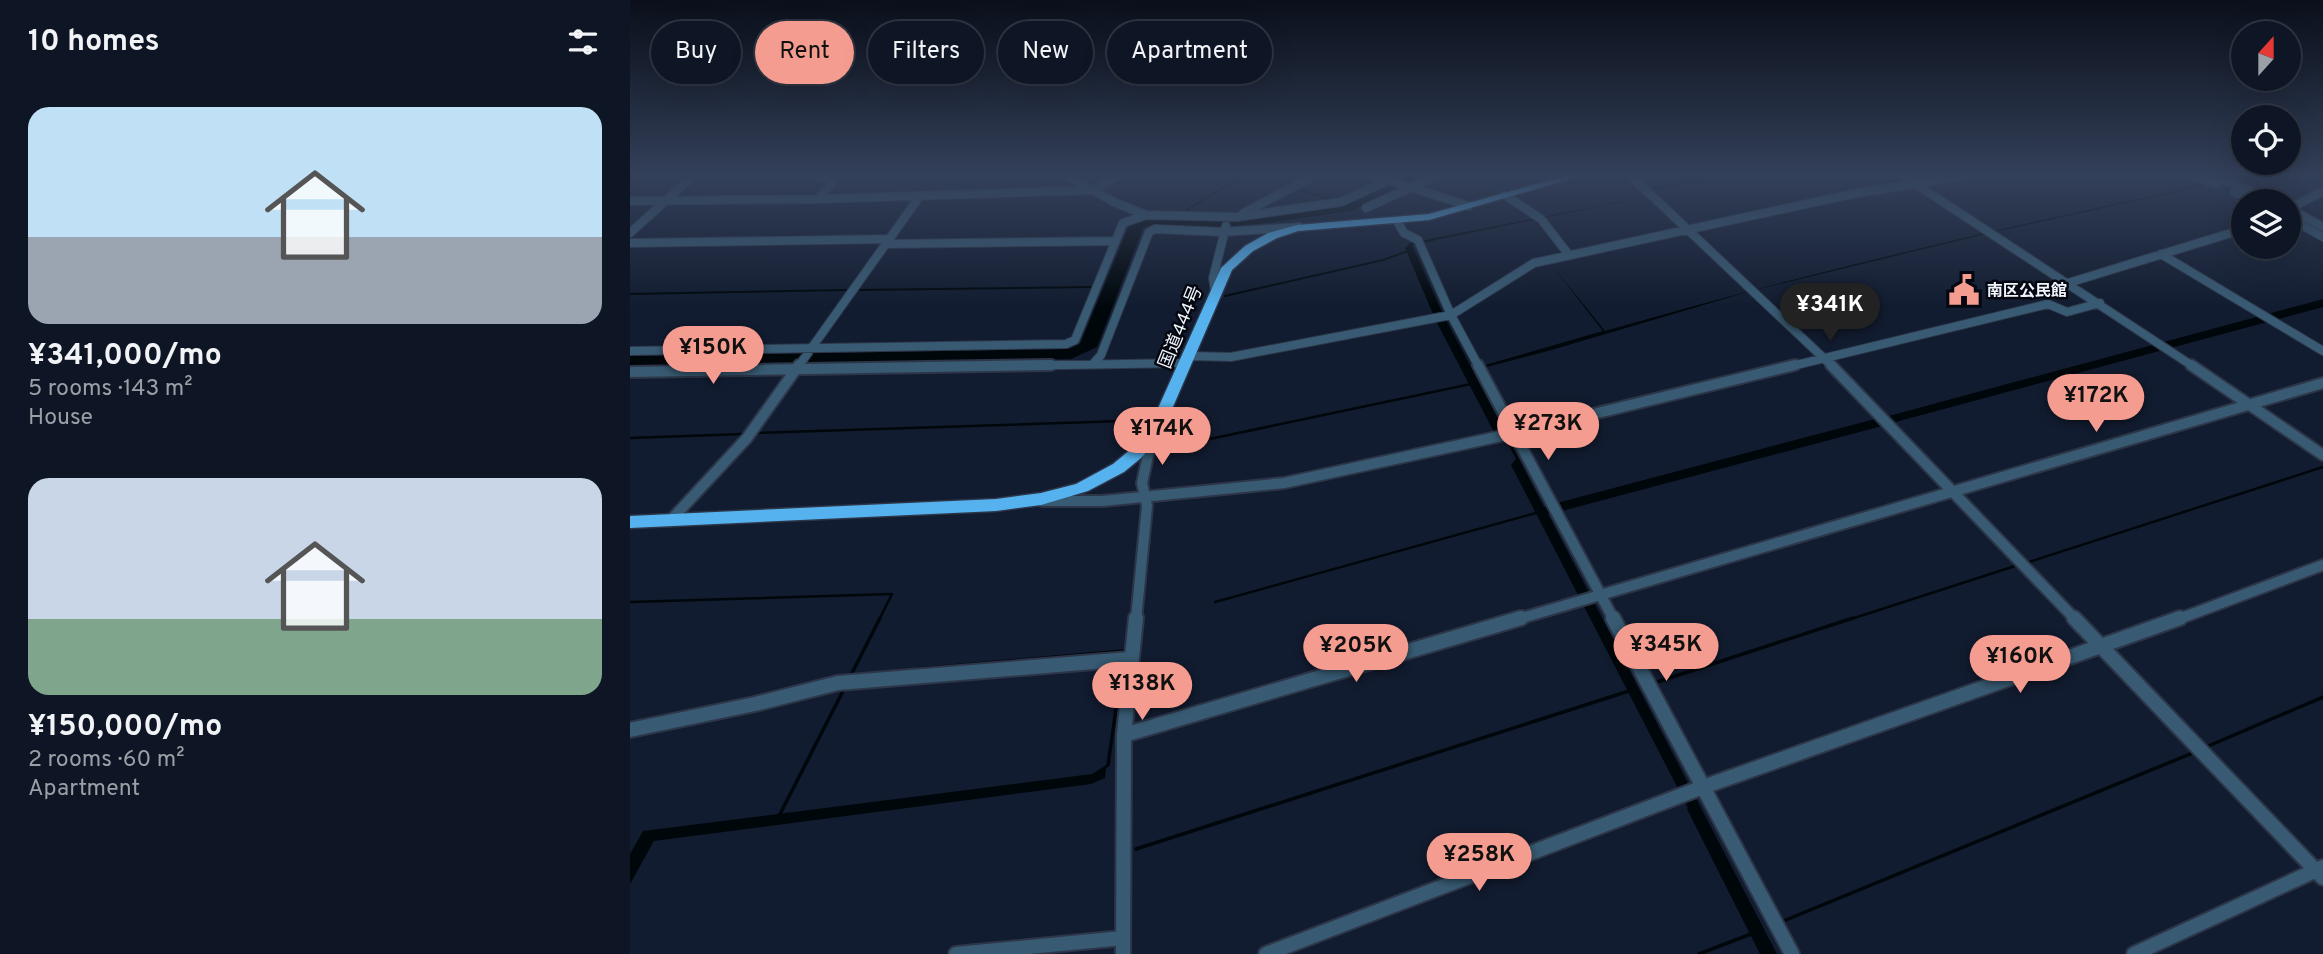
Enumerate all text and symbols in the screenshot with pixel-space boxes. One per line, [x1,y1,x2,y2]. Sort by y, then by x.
chip: Buy [651,21,741,84]
chip: Rent [755,21,854,84]
chip: Filters [868,21,984,84]
chip: New [998,21,1093,84]
chip: Apartment [1107,21,1272,84]
north arrow [2231,21,2301,91]
map controls [2231,21,2301,259]
icon: filters [564,23,602,61]
text: 10 homes [28,24,159,61]
button: locate [2231,105,2301,175]
icon: home [252,152,378,278]
button: layers [2231,189,2301,259]
public building icon: 南区公民館 [1947,273,1981,307]
place label: 南区公民館 [1987,282,2067,302]
street label: 国道444号 [1154,283,1208,372]
pin: ¥341K [1781,284,1879,343]
text: ¥341K [1796,291,1864,320]
pin: ¥150K [664,326,762,386]
text: ¥150K [679,334,747,363]
text: ¥341,000/mo [28,338,222,375]
pin: ¥172K [2047,374,2145,434]
text: 5 rooms · 143 m² [28,375,193,404]
text: ¥172K [2063,382,2129,411]
pin: ¥273K [1499,402,1597,462]
text: House [28,404,93,433]
pin: ¥174K [1113,407,1211,467]
text: ¥273K [1513,410,1583,439]
text: ¥174K [1130,415,1194,444]
icon: home [252,523,378,649]
pin: ¥205K [1307,624,1405,684]
pin: ¥345K [1617,624,1715,683]
text: ¥345K [1630,631,1702,660]
text: ¥205K [1319,632,1393,661]
pin: ¥160K [1971,636,2069,695]
text: ¥160K [1986,643,2054,672]
pin: ¥138K [1093,662,1191,722]
text: ¥138K [1108,670,1176,699]
text: ¥150,000/mo [28,709,222,746]
text: 2 rooms · 60 m² [28,746,185,775]
text: Apartment [28,775,140,804]
pin: ¥258K [1430,834,1528,893]
text: ¥258K [1443,841,1515,870]

